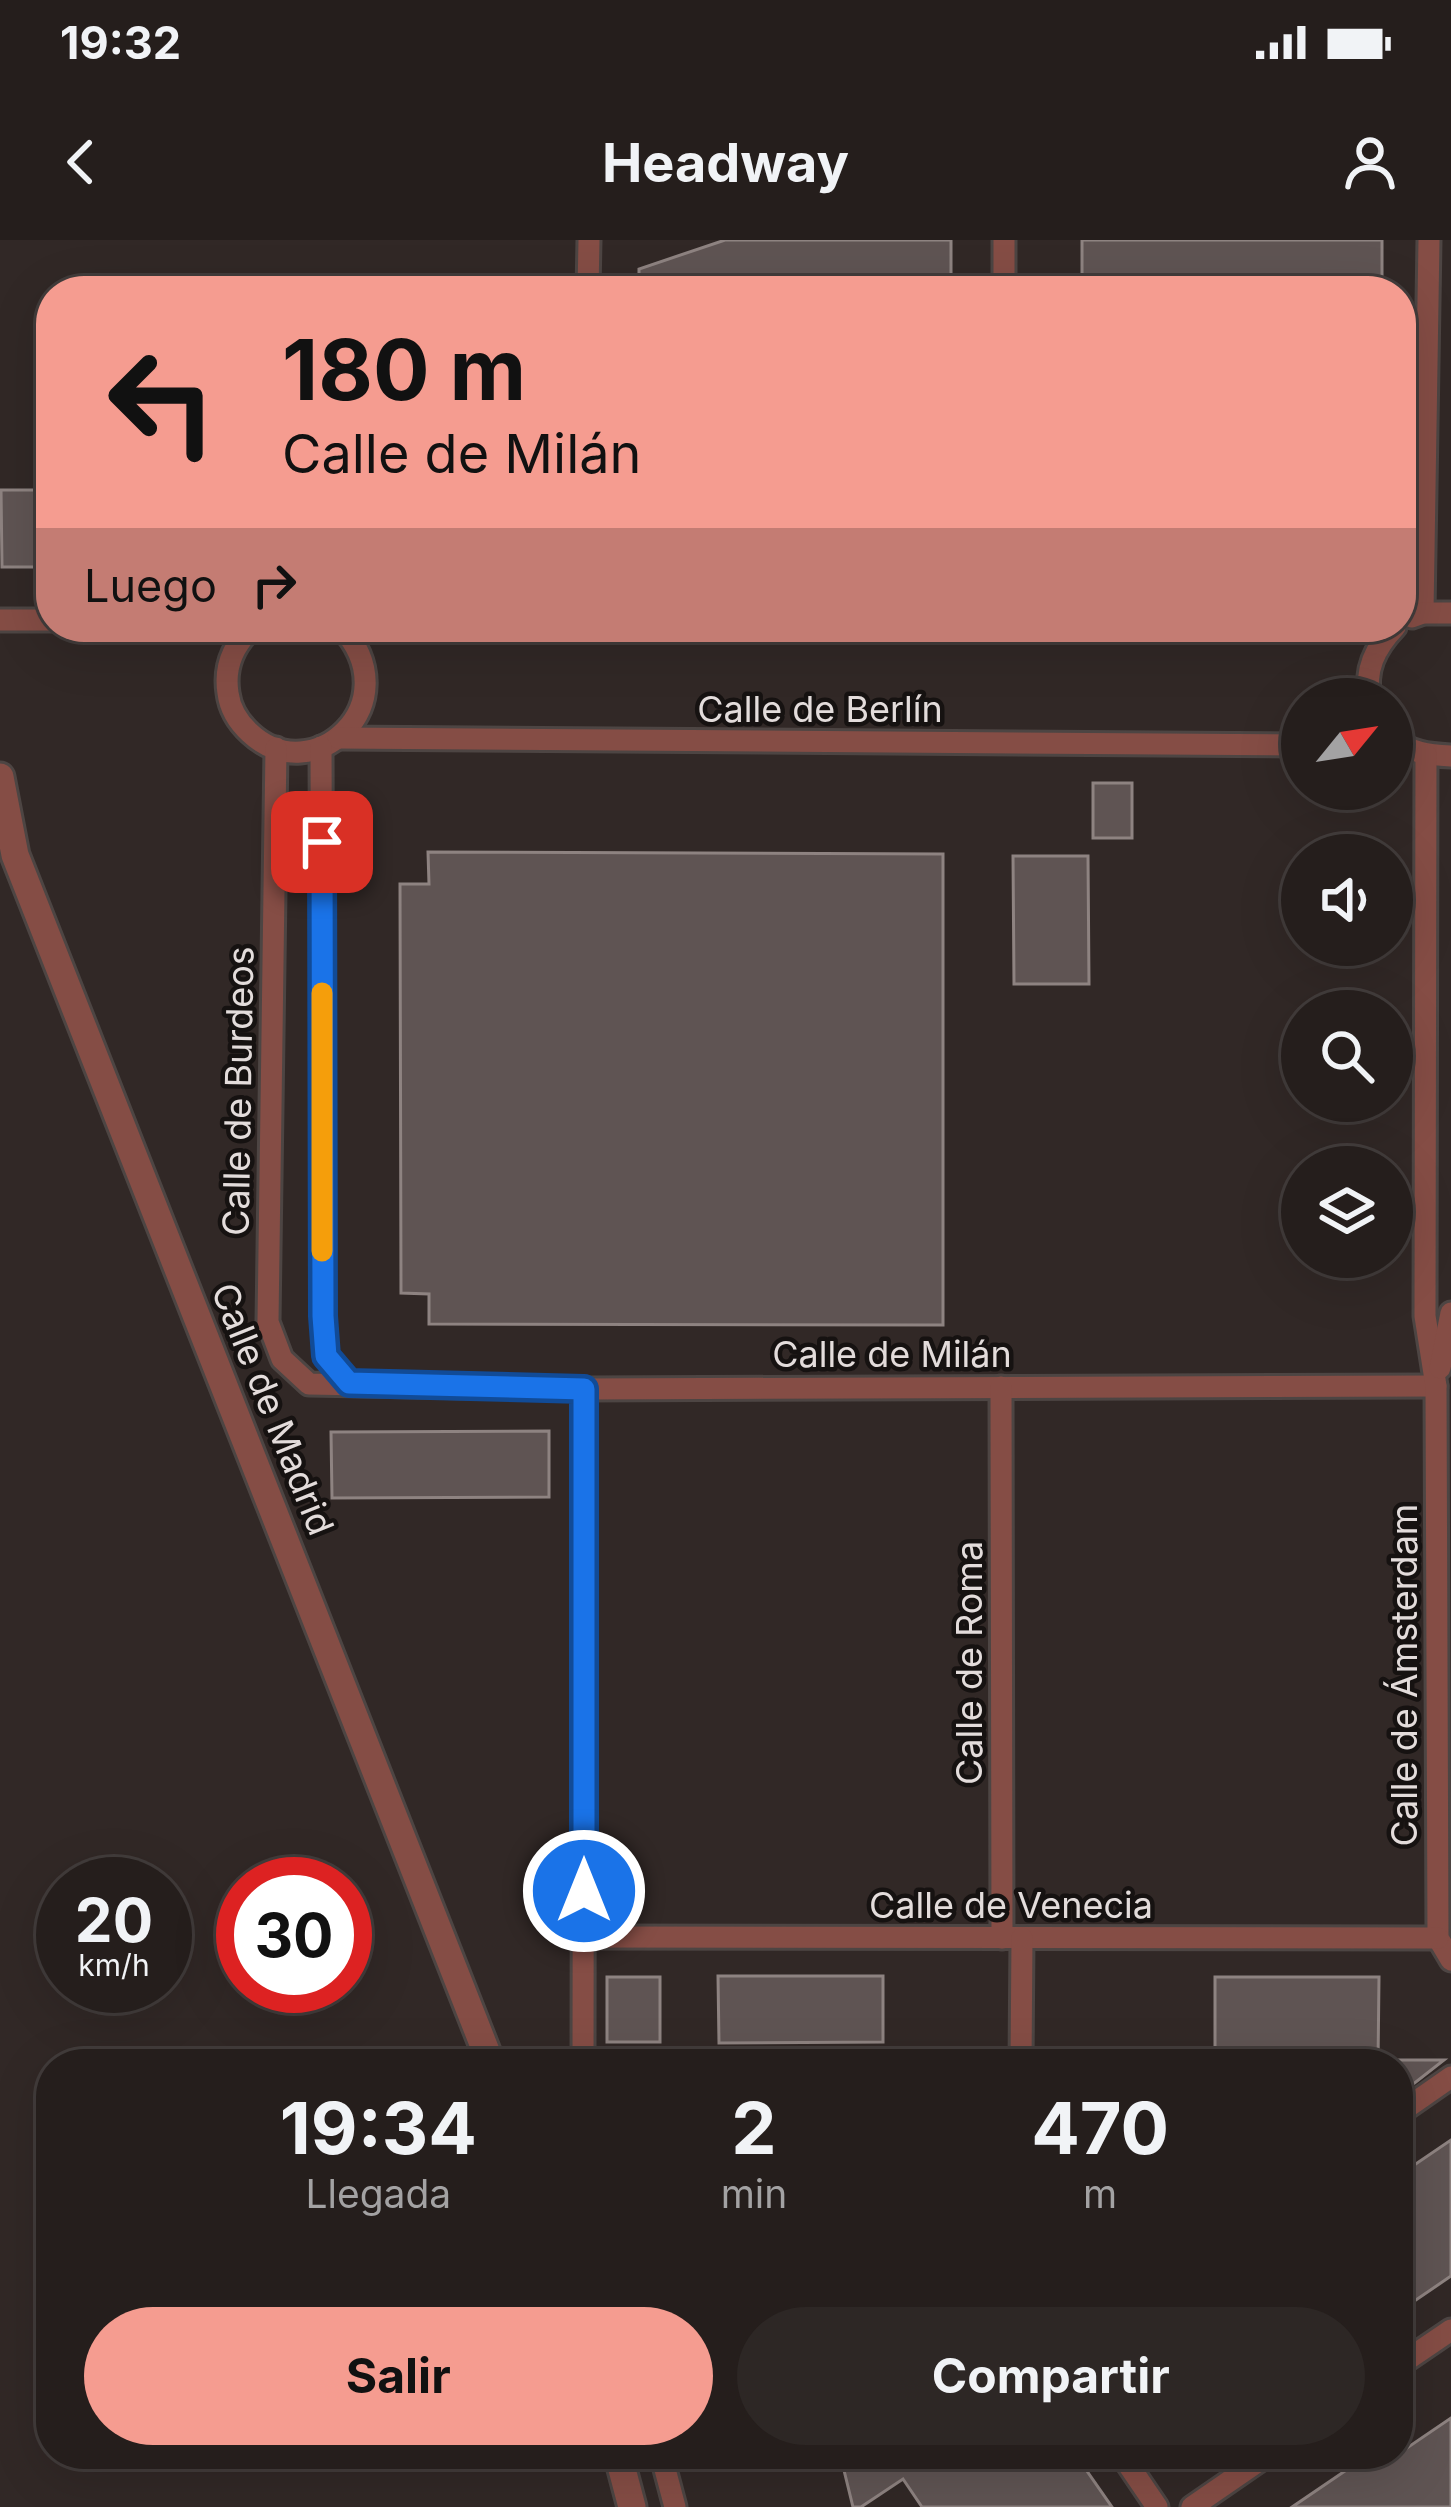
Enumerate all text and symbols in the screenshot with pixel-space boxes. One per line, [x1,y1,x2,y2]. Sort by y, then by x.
text: 19:32 [60,15,181,70]
icon: back [48,129,114,195]
icon: person [1337,129,1403,195]
text: Headway [602,130,849,195]
text: 180 m [282,319,526,420]
icon: left [84,324,240,480]
text: Calle de Milán [282,421,642,486]
icon: right [241,552,307,618]
text: Luego [84,558,217,613]
north arrow [1281,678,1413,810]
map controls [1281,678,1413,1278]
street label: Calle de Berlín [697,687,943,731]
pin [271,791,373,893]
icon: arrive [289,809,355,875]
button: sound [1281,834,1413,966]
street label: Calle de Burdeos [213,946,263,1236]
button: search [1281,990,1413,1122]
button: layers [1281,1146,1413,1278]
street label: Calle de Madrid [202,1277,344,1541]
street label: Calle de Milán [772,1332,1012,1376]
street label: Calle de Ámsterdam [1382,1504,1426,1846]
street label: Calle de Roma [947,1541,991,1785]
position arrow [521,1828,647,1954]
speed limit sign: 30 [216,1857,372,2013]
street label: Calle de Venecia [869,1883,1153,1927]
text: 20 [75,1884,153,1956]
text: km/h [78,1947,150,1983]
text: 19:34 [280,2084,477,2171]
text: 2 [731,2084,777,2171]
text: 470 [1031,2084,1169,2171]
text: Llegada [305,2170,451,2217]
text: min [721,2170,787,2217]
text: m [1083,2170,1117,2217]
button: Salir [84,2307,713,2445]
button: Compartir [737,2307,1365,2445]

